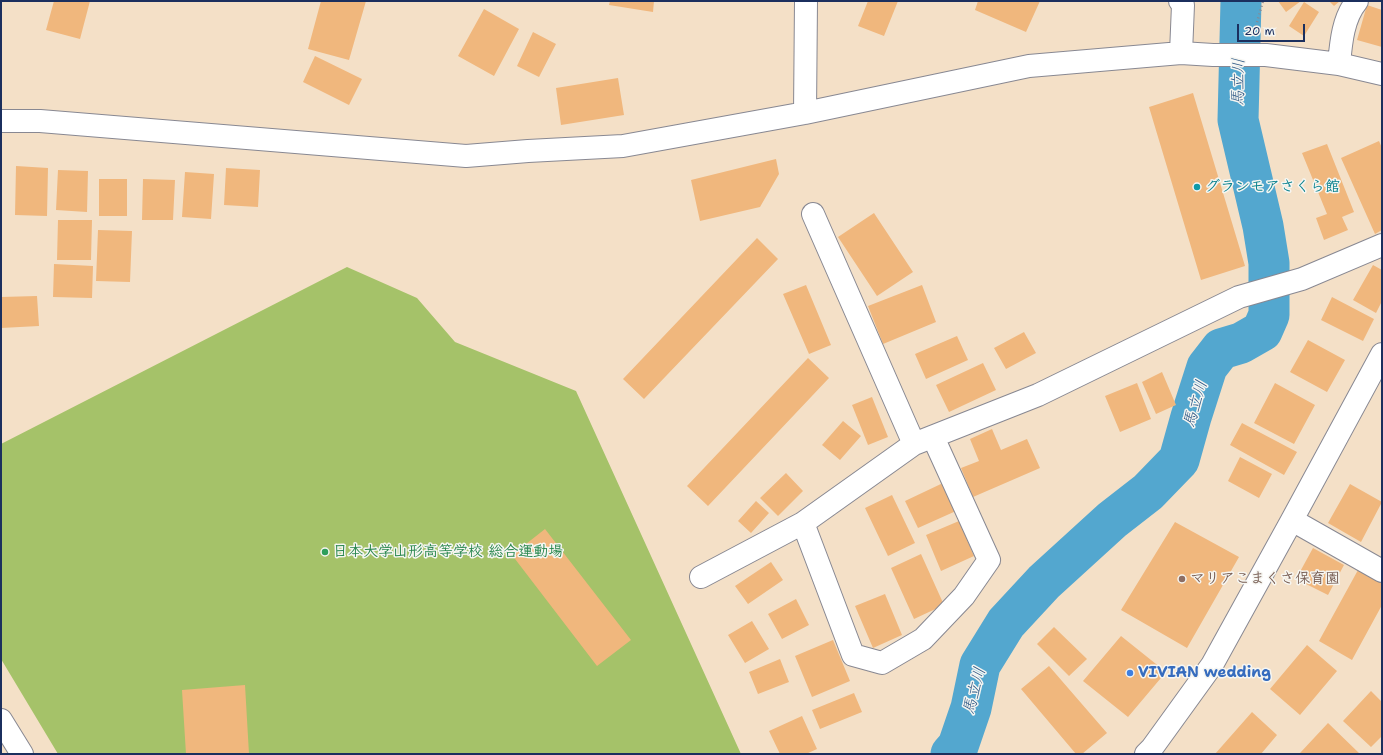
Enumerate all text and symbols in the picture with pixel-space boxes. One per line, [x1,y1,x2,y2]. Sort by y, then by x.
scale bar [1239,16,1307,42]
text: 20 m [1244,23,1275,39]
water label: 馬立川 [1229,58,1249,106]
place label: グランモアさくら館 [1205,178,1340,196]
marker: グランモアさくら館 [1192,182,1202,192]
water label: 馬立川 [1180,378,1212,430]
place label: 日本大学山形高等学校 総合運動場 [333,543,563,561]
marker: 日本大学山形高等学校 総合運動場 [320,547,330,557]
place label: マリアこまくさ保育園 [1190,570,1340,588]
marker: マリアこまくさ保育園 [1177,574,1187,584]
place label: VIVIAN wedding [1138,664,1271,682]
water label: 馬立川 [960,665,990,717]
marker: VIVIAN wedding [1125,668,1135,678]

